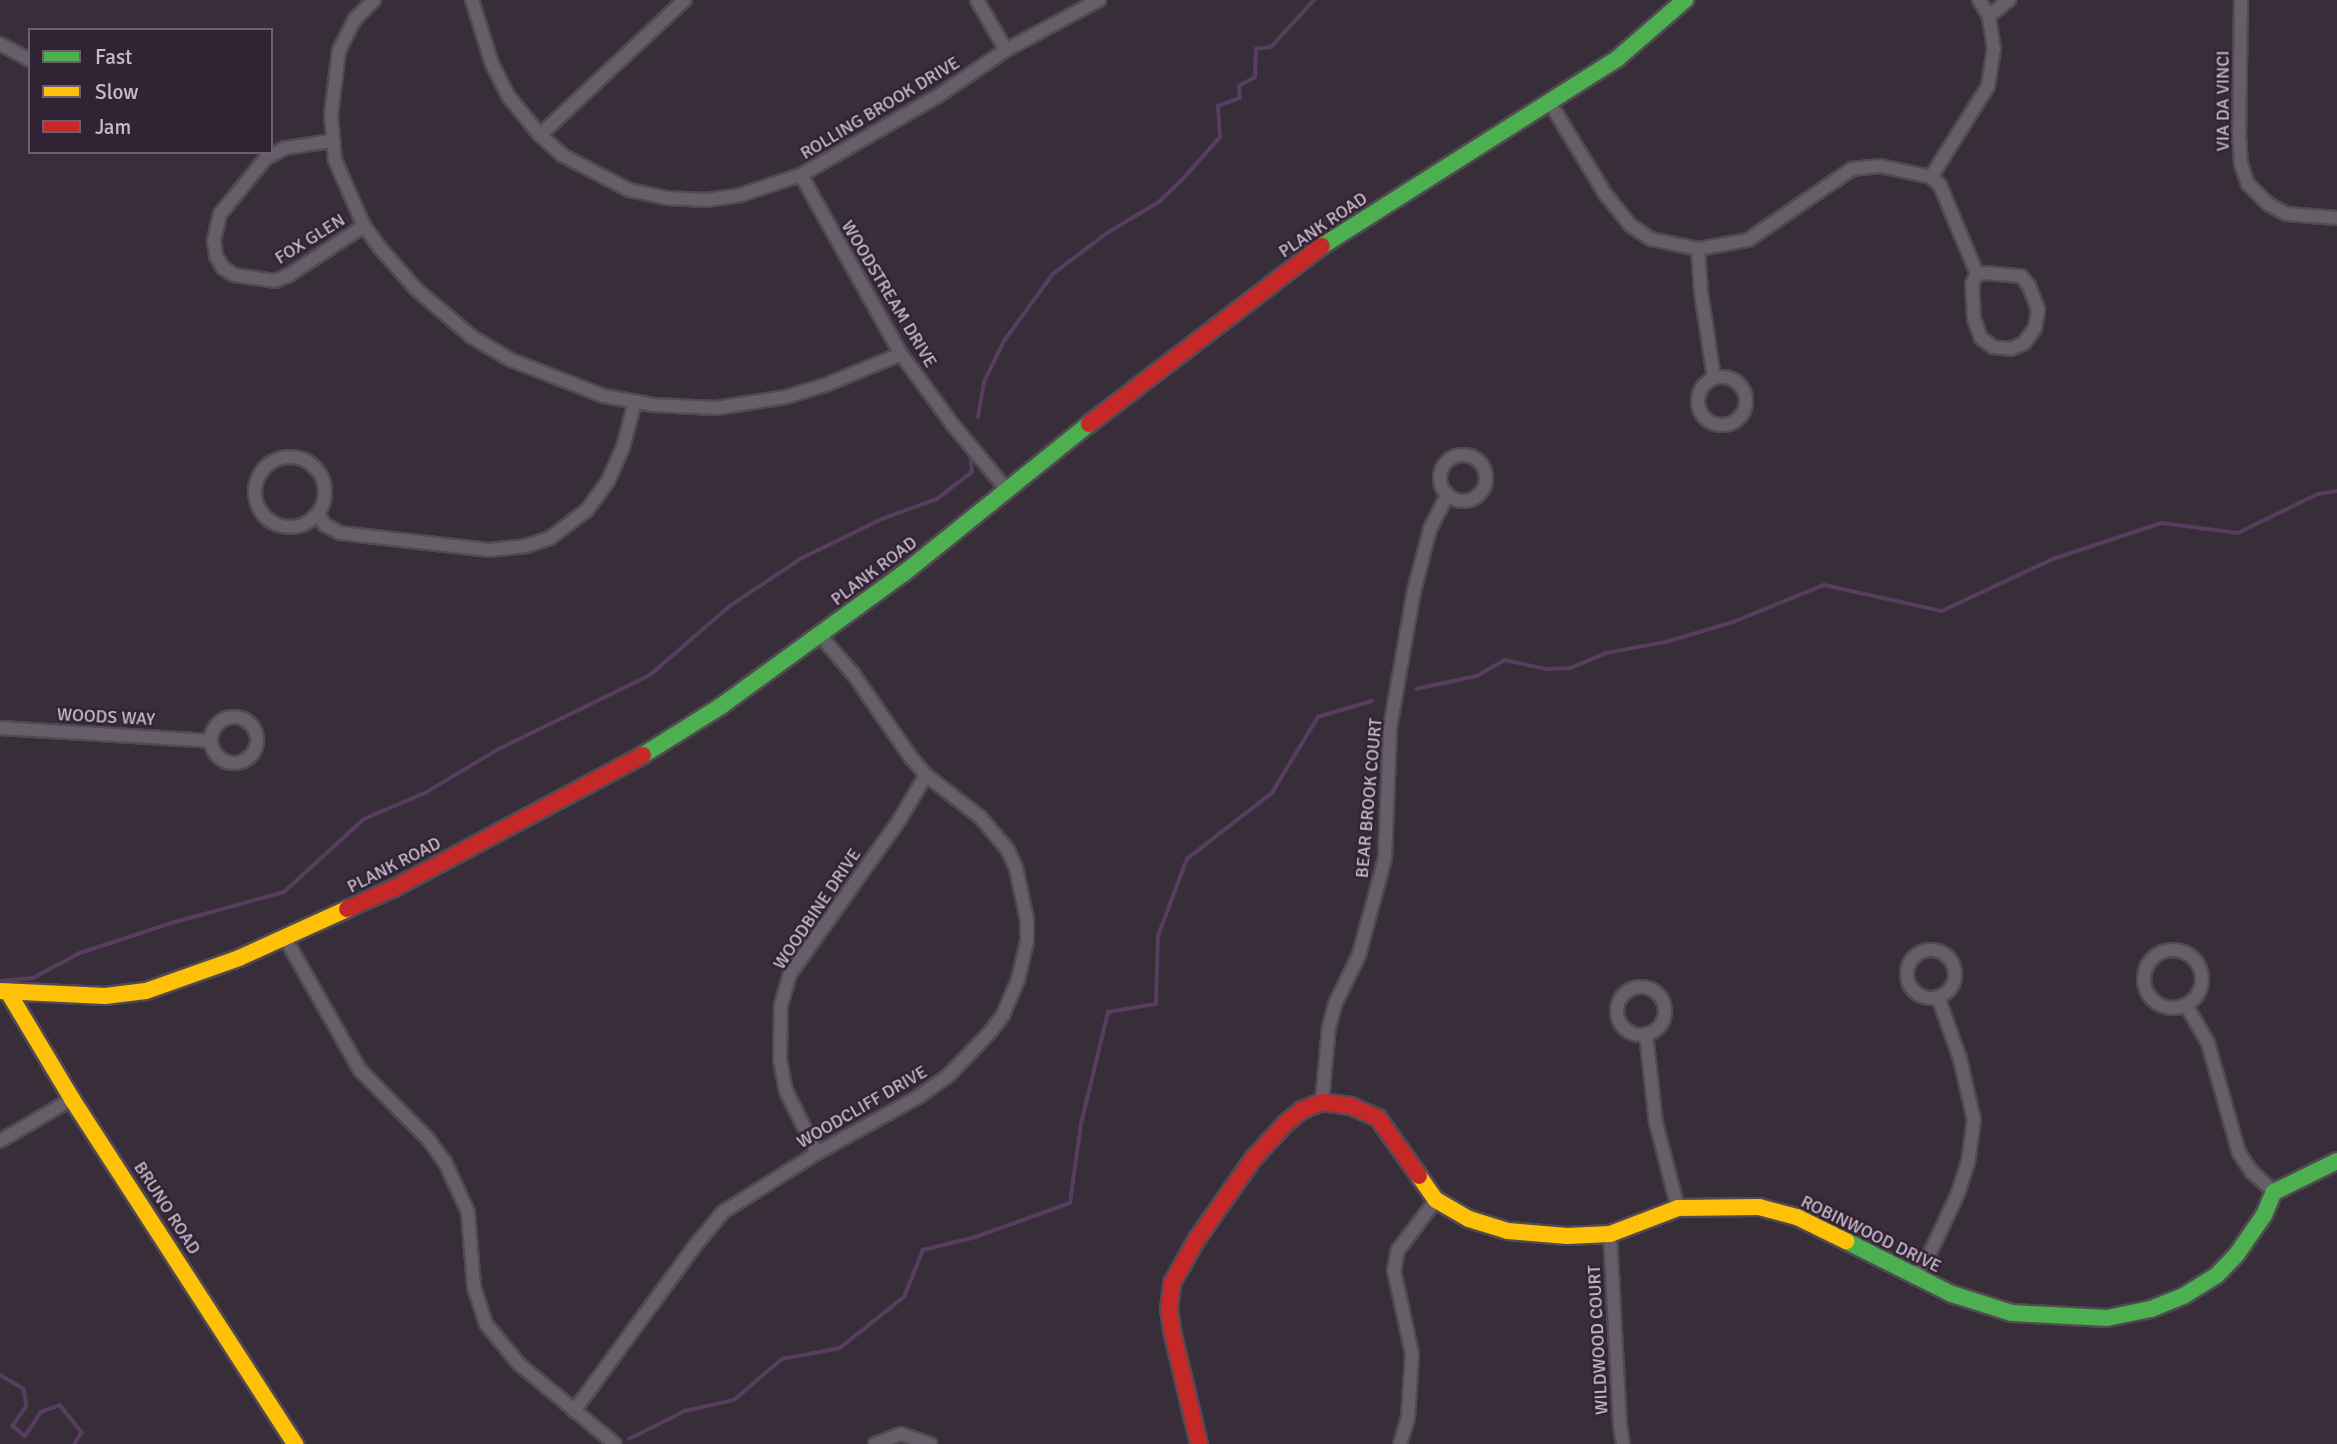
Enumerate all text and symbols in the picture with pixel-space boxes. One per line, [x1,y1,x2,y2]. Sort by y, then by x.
legend [28,28,273,154]
text: Fast [95,44,132,70]
street label: VIA DA VINCI [2212,51,2234,151]
street label: ROLLING BROOK DRIVE [796,52,964,164]
text: Slow [95,79,139,105]
text: Jam [95,114,131,140]
street label: PLANK ROAD [1275,187,1371,263]
street label: FOX GLEN [271,209,349,269]
street label: WOODSTREAM DRIVE [837,217,941,371]
street label: PLANK ROAD [827,532,921,610]
street label: WOODS WAY [56,704,156,730]
street label: BEAR BROOK COURT [1351,717,1387,879]
street label: PLANK ROAD [344,832,444,898]
street label: WOODBINE DRIVE [769,844,865,974]
street label: WOODCLIFF DRIVE [793,1061,931,1153]
street label: BRUNO ROAD [129,1158,205,1258]
street label: ROBINWOOD DRIVE [1797,1191,1945,1277]
street label: WILDWOOD COURT [1583,1265,1613,1415]

